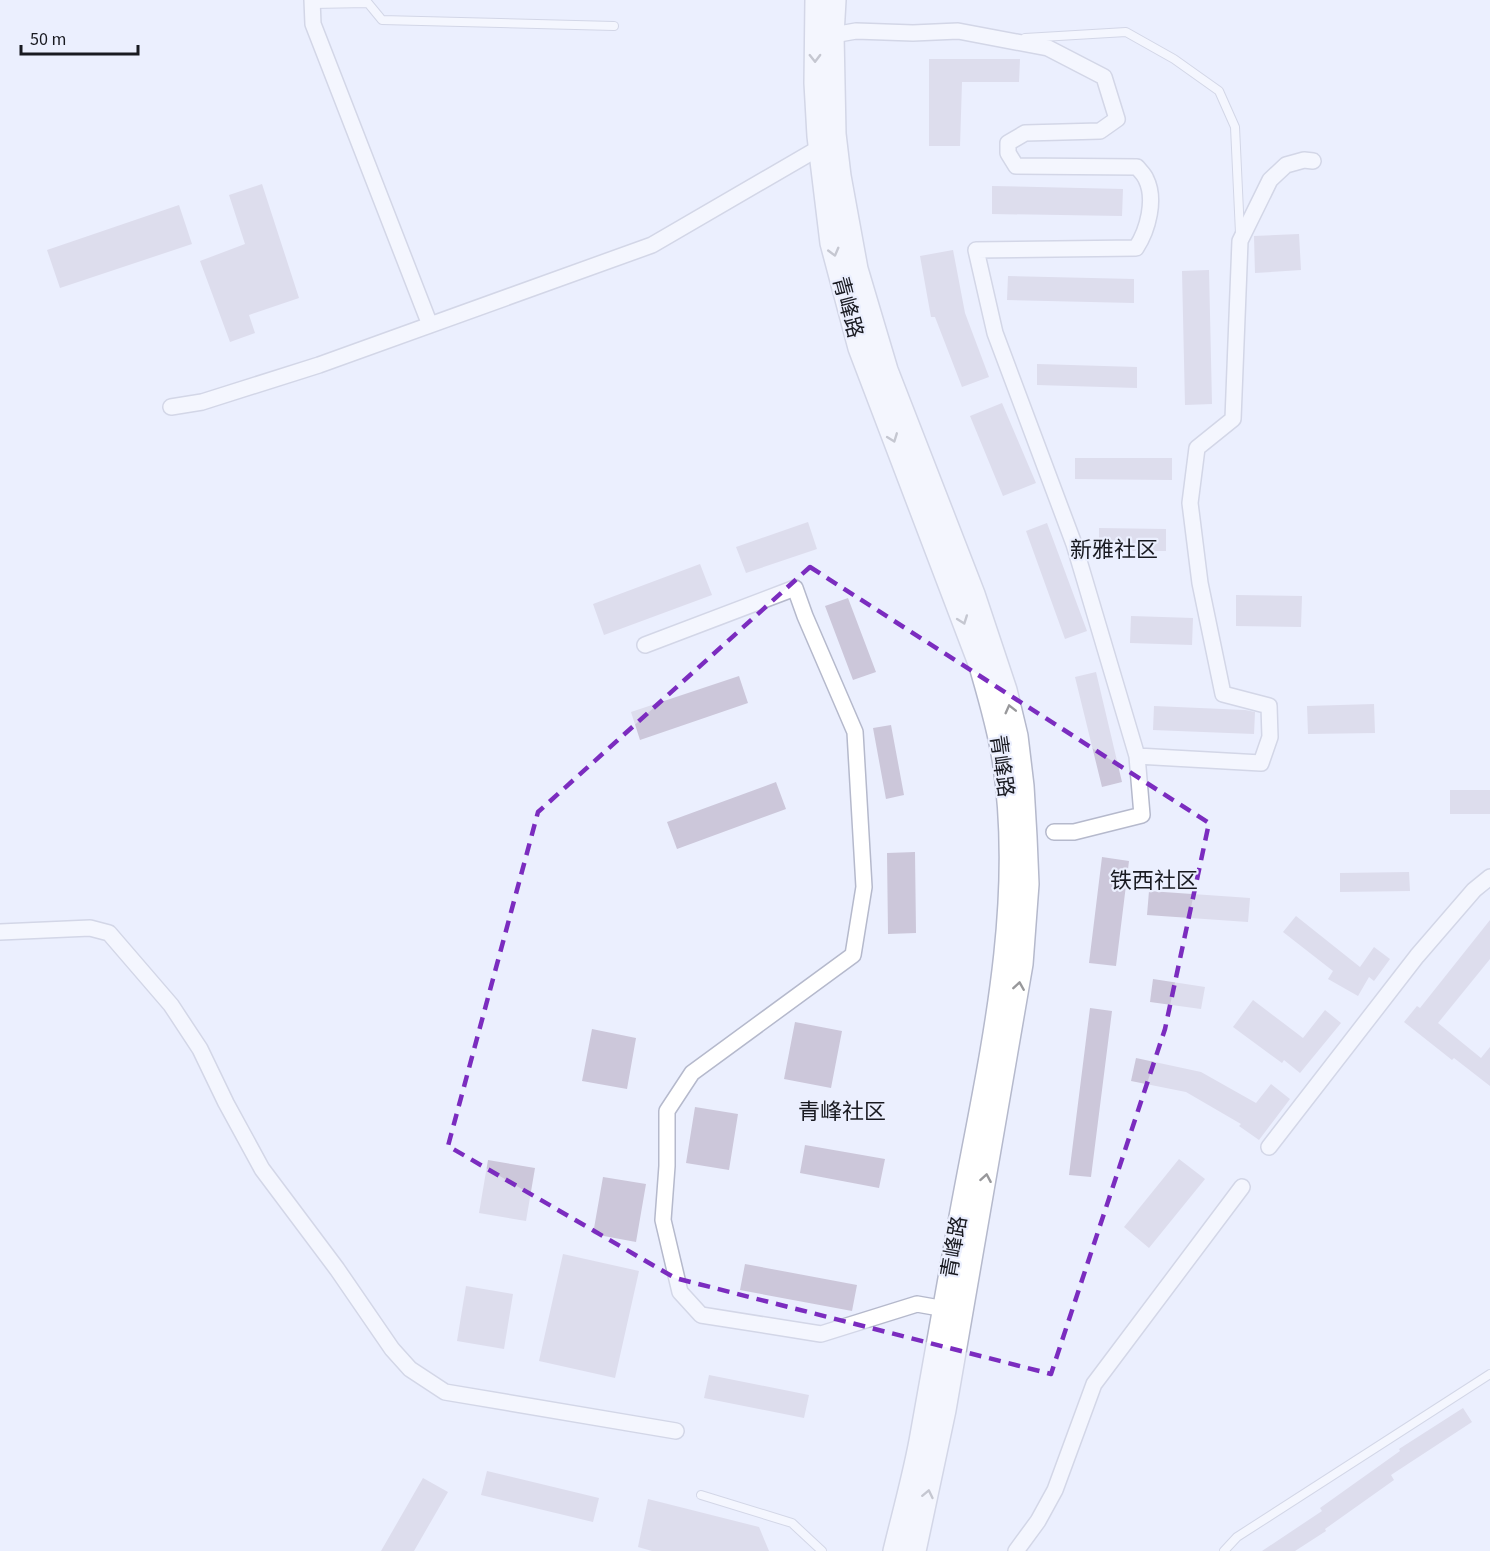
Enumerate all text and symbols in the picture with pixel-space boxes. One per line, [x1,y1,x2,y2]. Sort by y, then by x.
scale bar [21,18,138,56]
text: 50 m [30,27,66,52]
one-way arrow [809,54,821,63]
one-way arrow [826,247,839,257]
street label: 青峰路 [825,273,871,341]
one-way arrow [886,432,898,443]
district label: 新雅社区 [1070,534,1158,566]
one-way arrow [956,614,969,624]
one-way arrow [1005,704,1018,714]
street label: 青峰路 [983,733,1021,799]
district label: 铁西社区 [1110,865,1198,897]
one-way arrow [1012,981,1024,991]
district label: 青峰社区 [798,1096,886,1128]
one-way arrow [979,1174,992,1184]
street label: 青峰路 [934,1213,974,1281]
one-way arrow [921,1489,934,1499]

